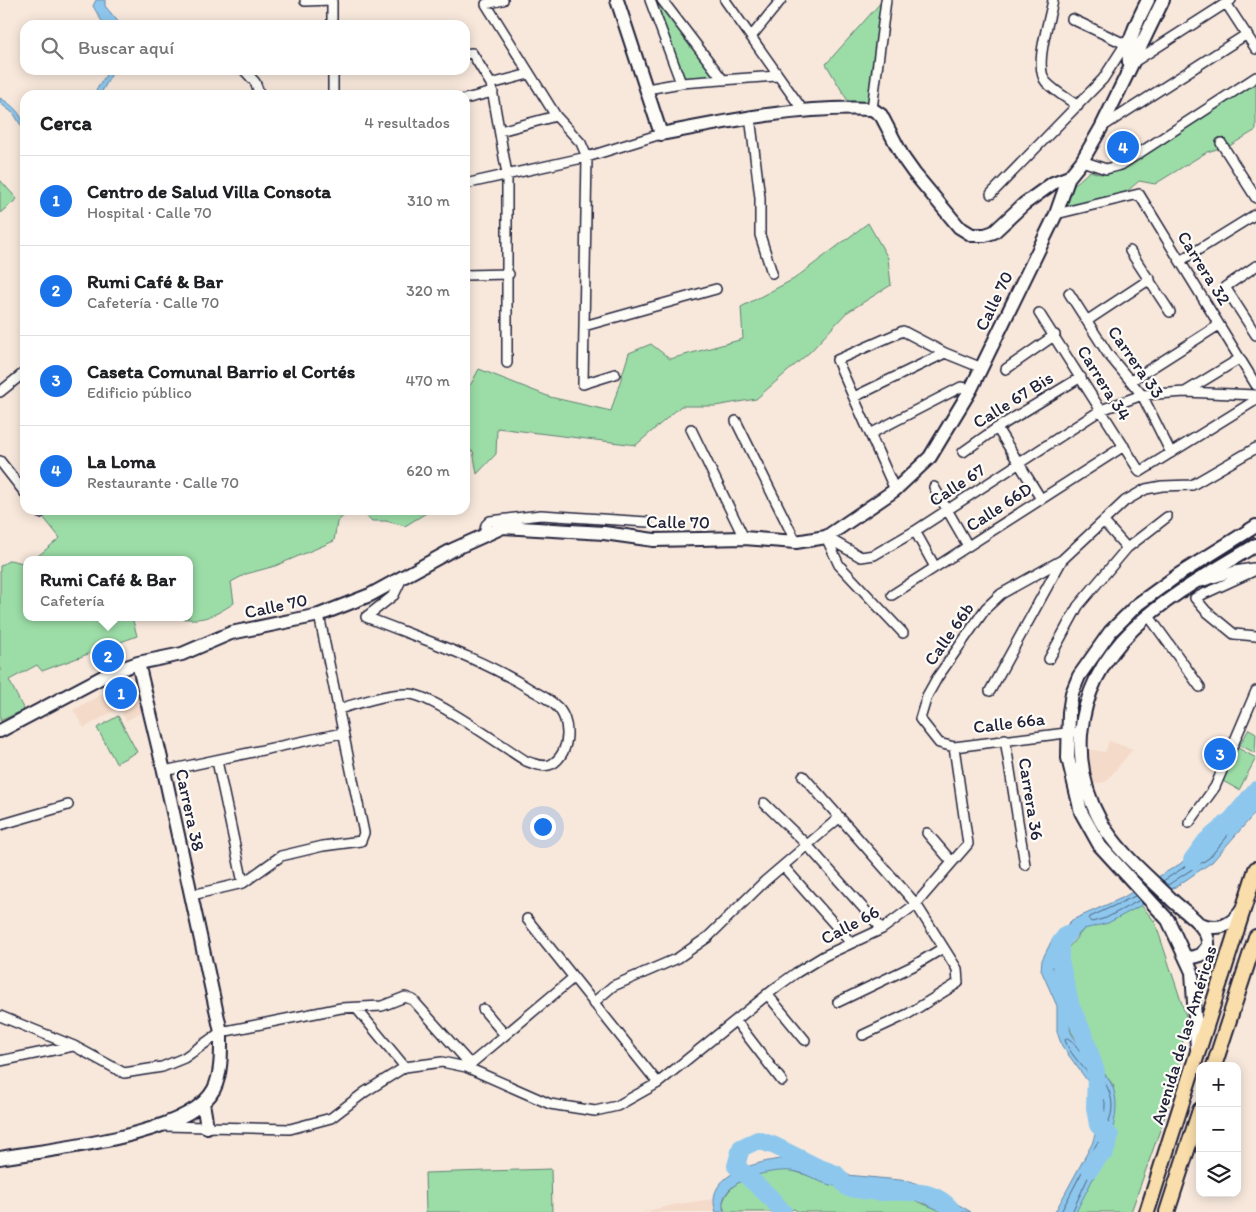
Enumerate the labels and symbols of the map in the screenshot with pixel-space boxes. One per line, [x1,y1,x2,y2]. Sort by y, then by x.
pin: 4 [1107,128,1139,166]
street label: Carrera 32 [1173,227,1236,310]
street label: Calle 70 [970,268,1018,334]
street label: Carrera 33 [1103,321,1169,403]
street label: Carrera 34 [1072,341,1136,425]
street label: Calle 67 Bis [969,367,1057,433]
street label: Calle 67 [925,459,989,511]
street label: Calle 66D [962,477,1036,537]
street label: Calle 70 [646,510,710,534]
street label: Calle 70 [243,589,309,623]
street label: Calle 66b [919,598,979,670]
pin: 2 [92,637,124,675]
pin: 1 [105,674,137,712]
street label: Calle 66a [972,708,1047,738]
pin: 3 [1204,735,1236,773]
street label: Carrera 36 [1014,756,1048,842]
street label: Carrera 38 [171,767,209,853]
your location [530,814,556,840]
street label: Calle 66 [817,901,883,949]
street label: Avenida de las Américas [1146,943,1222,1127]

